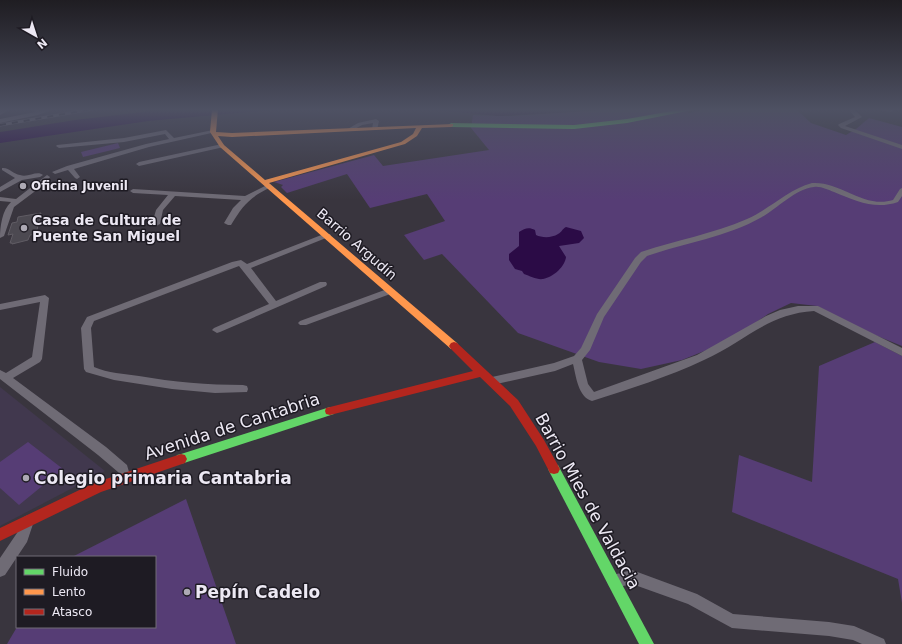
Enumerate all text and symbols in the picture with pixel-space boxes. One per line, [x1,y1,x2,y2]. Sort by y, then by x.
north arrow [16,16,56,56]
text: N [34,35,50,51]
place label: Oficina Juvenil [31,179,128,193]
marker: Oficina Juvenil [18,181,28,191]
street label: Barrio Argudín [314,205,400,283]
place label: Casa de Cultura de Puente San Miguel [32,212,181,244]
marker: Casa de Cultura de Puente San Miguel [19,223,29,233]
street label: Avenida de Cantabria [142,388,322,464]
street label: Barrio Mies de Valdacia [531,409,645,593]
place label: Colegio primaria Cantabria [34,468,292,488]
marker: Colegio primaria Cantabria [21,473,31,483]
legend [16,556,156,628]
text: Fluido [52,565,88,579]
place label: Pepín Cadelo [195,582,320,602]
text: Lento [52,585,86,599]
marker: Pepín Cadelo [182,587,192,597]
text: Atasco [52,605,92,619]

